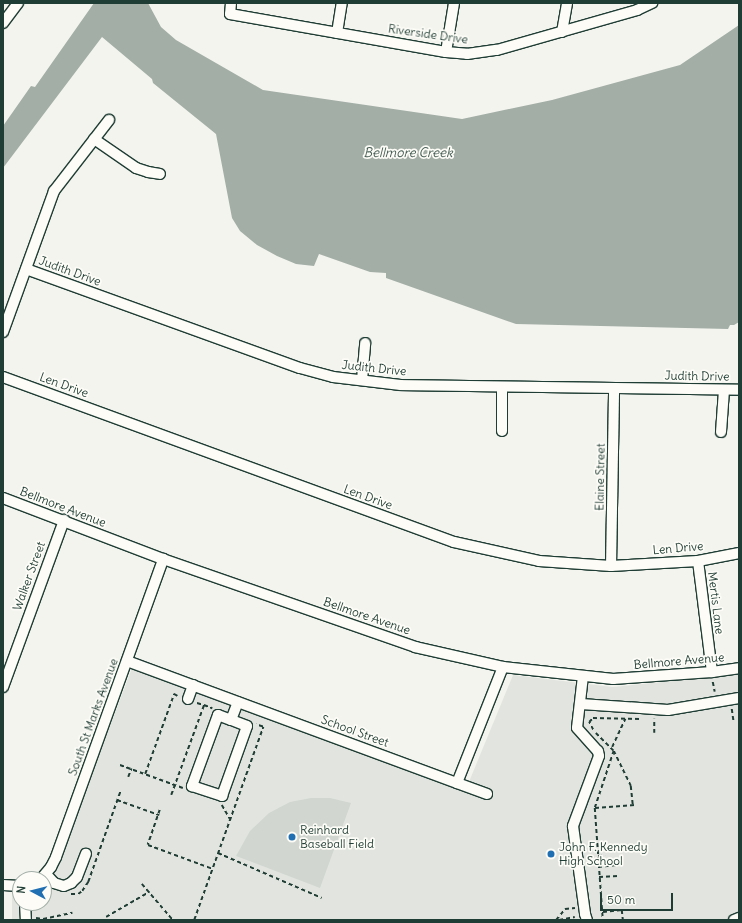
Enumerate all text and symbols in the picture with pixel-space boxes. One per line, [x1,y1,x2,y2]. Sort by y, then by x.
street label: Riverside Drive [387,21,469,47]
water label: Bellmore Creek [363,145,453,161]
street label: Judith Drive [37,253,103,289]
street label: Judith Drive [341,357,407,379]
street label: Judith Drive [664,368,730,384]
street label: Len Drive [38,370,90,400]
street label: Elaine Street [592,443,608,511]
street label: Len Drive [342,482,394,512]
street label: Bellmore Avenue [18,484,108,530]
street label: Len Drive [652,539,704,557]
street label: Walker Street [10,540,48,612]
street label: Mertis Lane [705,571,727,635]
street label: Bellmore Avenue [322,594,412,638]
street label: Bellmore Avenue [633,650,725,672]
street label: South St Marks Avenue [65,656,121,778]
street label: School Street [319,712,391,750]
place label: Reinhard Baseball Field [300,823,374,851]
marker: Reinhard Baseball Field [287,832,297,842]
place label: John F. Kennedy High School [559,840,647,868]
marker: John F. Kennedy High School [546,849,556,859]
north arrow [12,871,52,911]
text: N [14,885,28,894]
scale bar [602,885,675,911]
text: 50 m [607,892,635,907]

